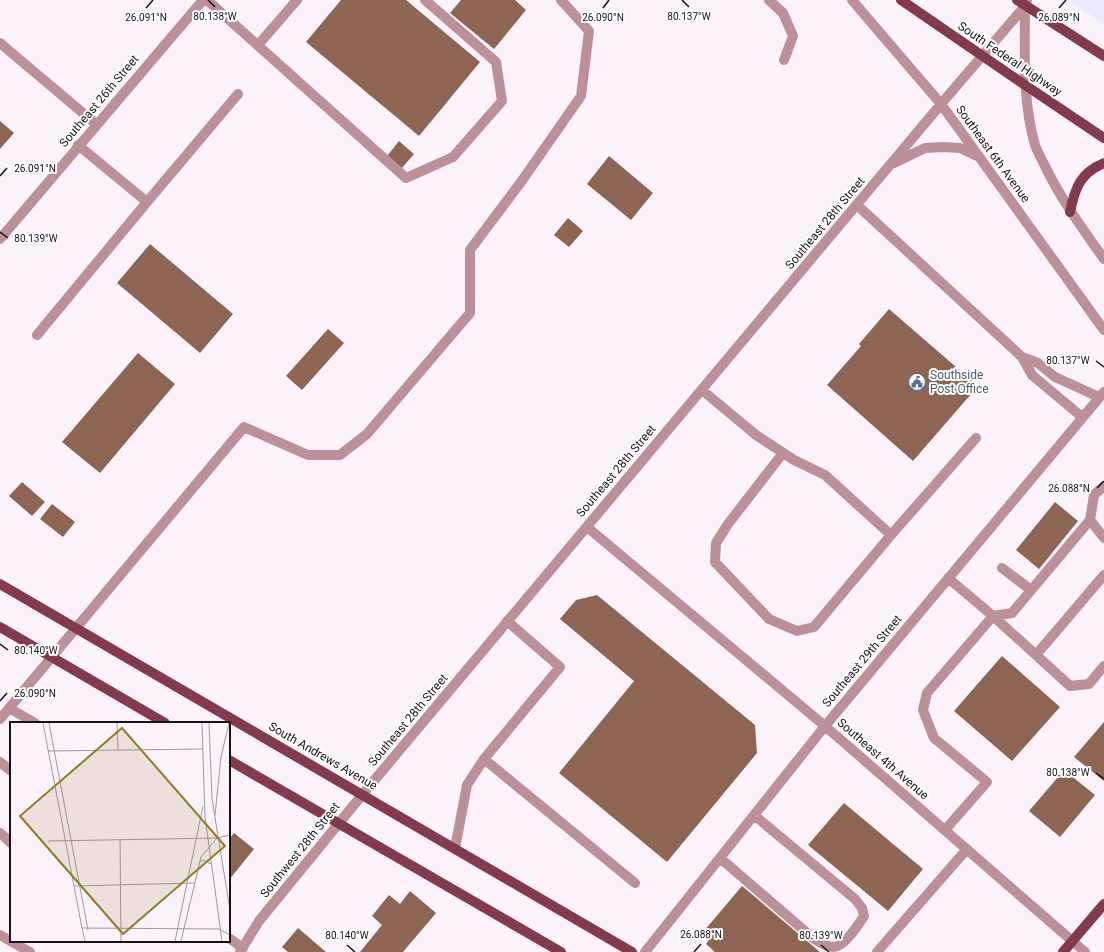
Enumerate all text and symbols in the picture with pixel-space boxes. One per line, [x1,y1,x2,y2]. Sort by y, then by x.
text: 80.138°W [193,11,237,22]
text: 80.137°W [667,11,711,22]
text: 26.091°N [125,12,167,23]
text: 26.090°N [582,12,624,23]
text: 26.089°N [1038,12,1080,23]
street label: South Federal Highway [955,19,1065,99]
street label: Southeast 26th Street [56,52,142,150]
street label: Southeast 6th Avenue [953,103,1033,205]
text: 26.091°N [14,163,56,174]
street label: Southeast 28th Street [782,174,868,272]
text: 80.139°W [14,233,58,244]
text: 80.137°W [1046,355,1090,366]
place label: Southside Post Office [930,368,989,396]
public building icon: Southside Post Office [907,372,927,392]
street label: Southeast 28th Street [573,422,659,520]
text: 26.088°N [1048,483,1090,494]
street label: Southeast 29th Street [819,612,905,710]
text: 80.140°W [14,645,58,656]
street label: Southeast 28th Street [365,671,451,769]
text: 26.090°N [14,688,56,699]
street label: Southeast 4th Avenue [834,715,932,803]
street label: South Andrews Avenue [266,719,380,793]
inset map [10,722,230,942]
text: 80.138°W [1046,767,1090,778]
street label: Southwest 28th Street [257,800,343,900]
text: 26.088°N [680,929,722,940]
text: 80.140°W [325,930,369,941]
text: 80.139°W [799,930,843,941]

